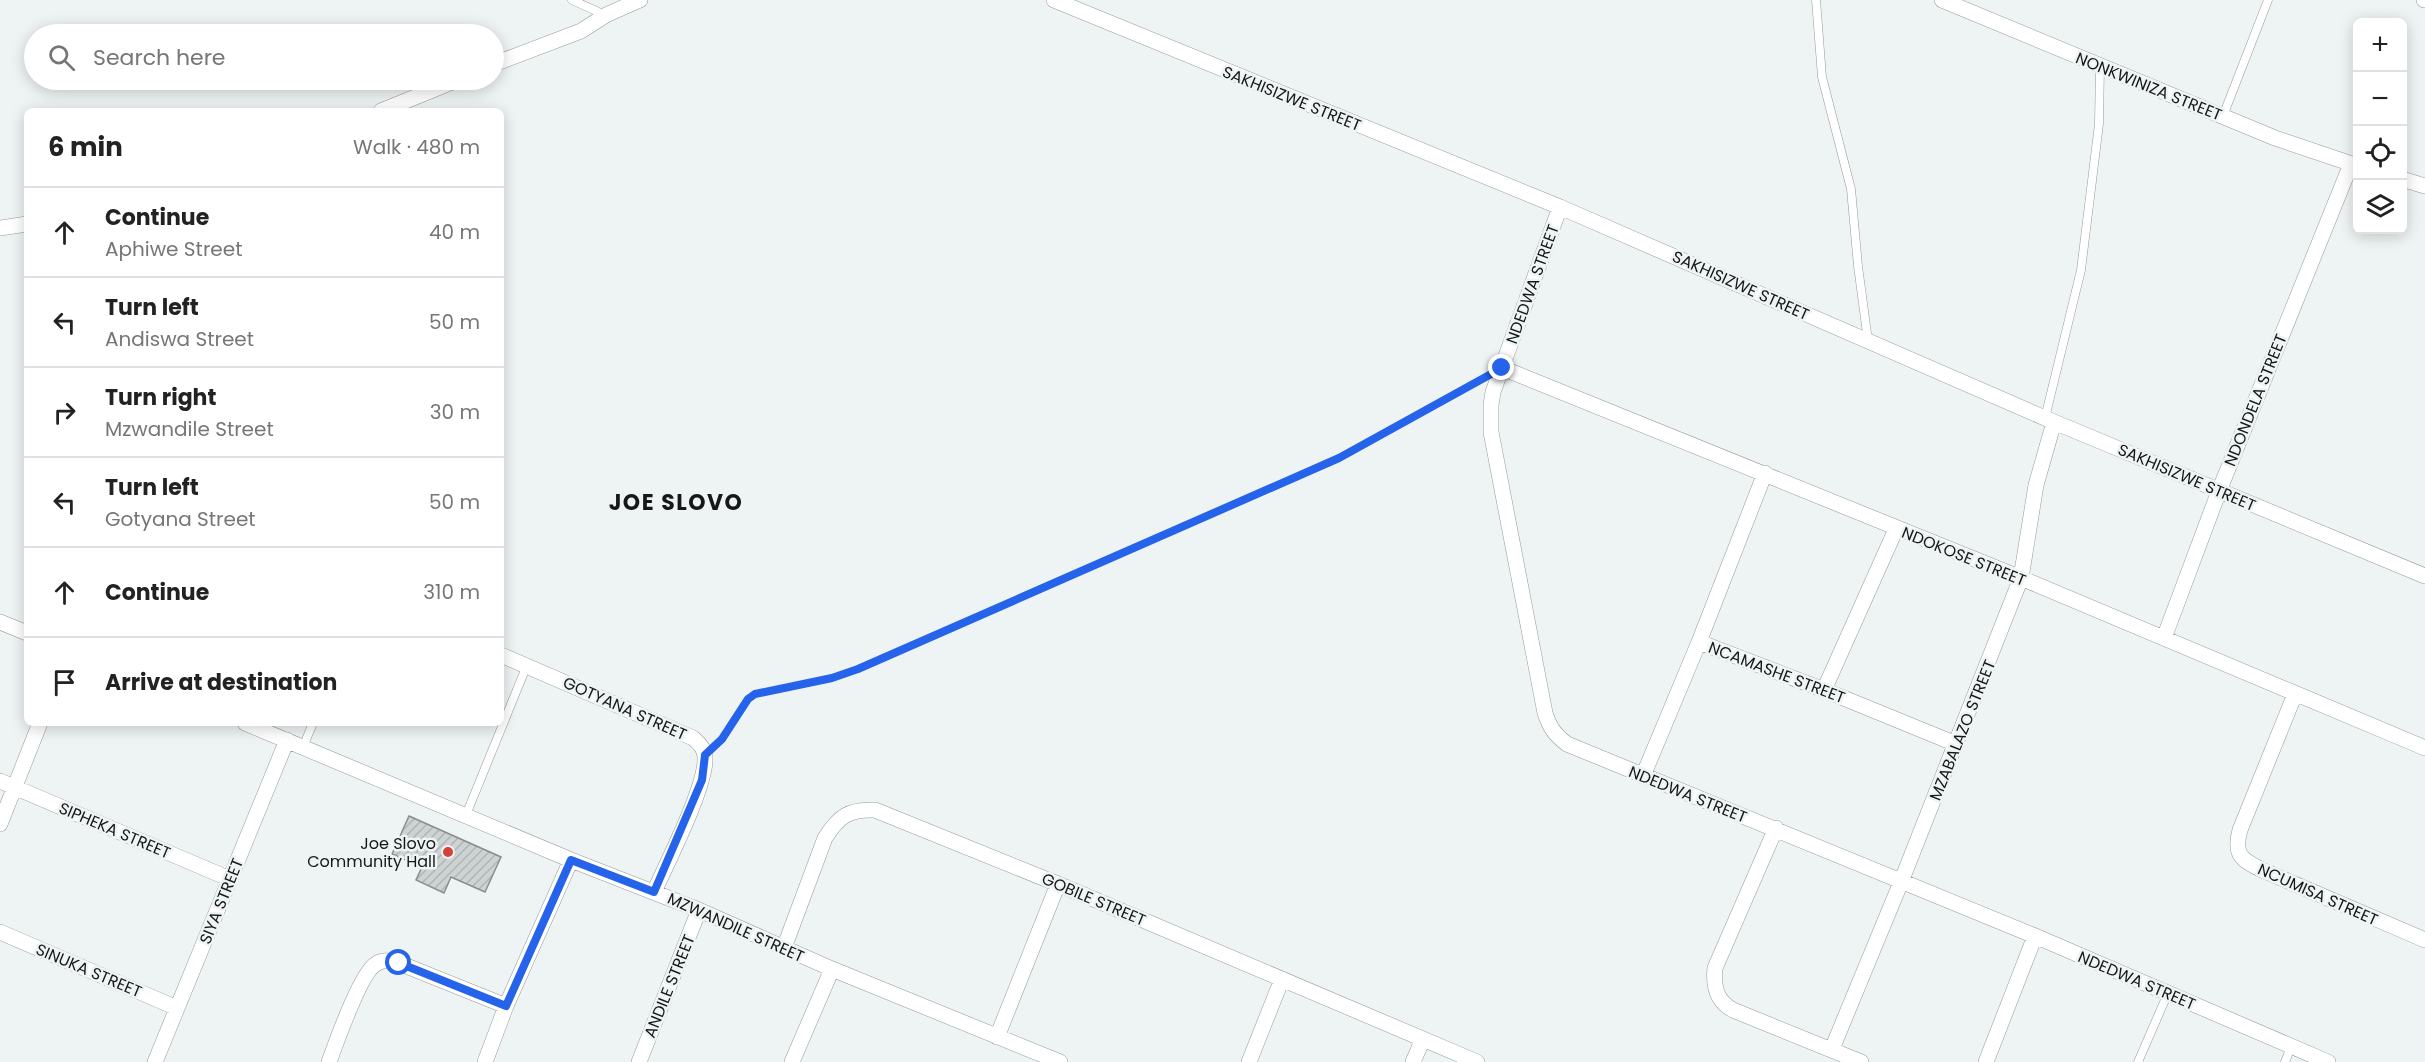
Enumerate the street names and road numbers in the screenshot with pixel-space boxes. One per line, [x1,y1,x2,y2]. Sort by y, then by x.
street label: NONKWINIZA STREET [2072,47,2226,126]
street label: SAKHISIZWE STREET [1219,60,1365,137]
street label: NDEDWA STREET [1500,221,1565,347]
street label: SAKHISIZWE STREET [1669,245,1813,326]
street label: NDONDELA STREET [2218,330,2293,470]
street label: SAKHISIZWE STREET [2114,438,2260,517]
street label: NDOKOSE STREET [1898,521,2030,592]
street label: NCAMASHE STREET [1705,636,1849,709]
street label: MZABALAZO STREET [1924,656,2001,804]
street label: GOTYANA STREET [559,671,691,746]
street label: NDEDWA STREET [1625,760,1751,829]
street label: SIPHEKA STREET [55,797,175,864]
street label: SIYA STREET [194,855,249,947]
street label: NCUMISA STREET [2254,858,2382,931]
street label: GOBILE STREET [1038,867,1150,932]
street label: MZWANDILE STREET [664,887,808,968]
street label: ANDILE STREET [638,931,701,1041]
street label: SINUKA STREET [32,938,146,1003]
street label: NDEDWA STREET [2074,945,2199,1016]

